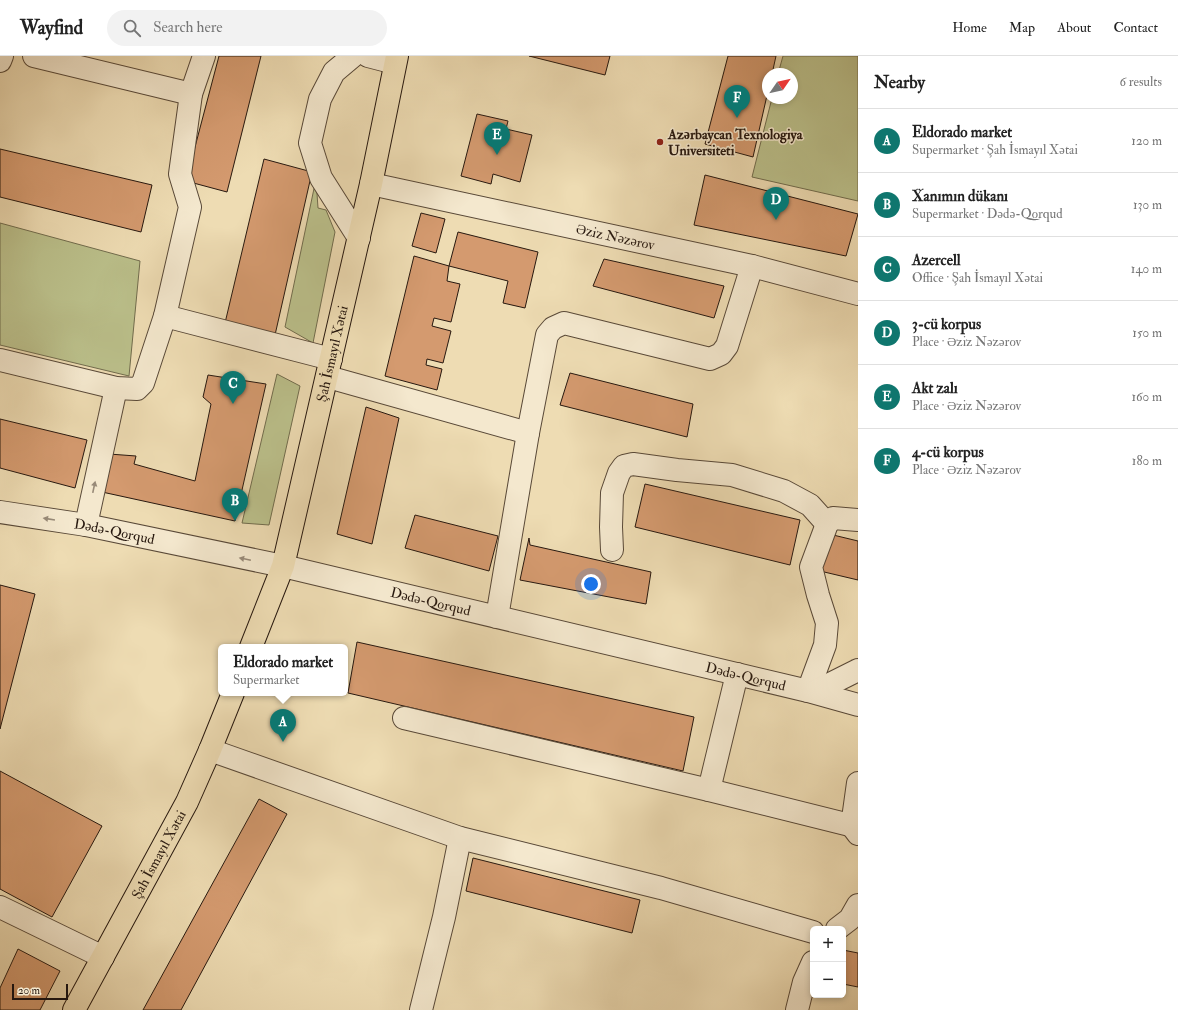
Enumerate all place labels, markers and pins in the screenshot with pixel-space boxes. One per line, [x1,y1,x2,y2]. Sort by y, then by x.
pin: F [724,85,750,118]
pin: E [484,122,510,155]
place label: Azərbaycan Texnologiya Universiteti [667,126,804,159]
marker: Azərbaycan Texnologiya Universiteti [655,137,665,147]
pin: D [763,187,789,220]
pin: C [220,371,246,404]
pin: B [222,488,248,521]
pin: A [270,709,296,742]

